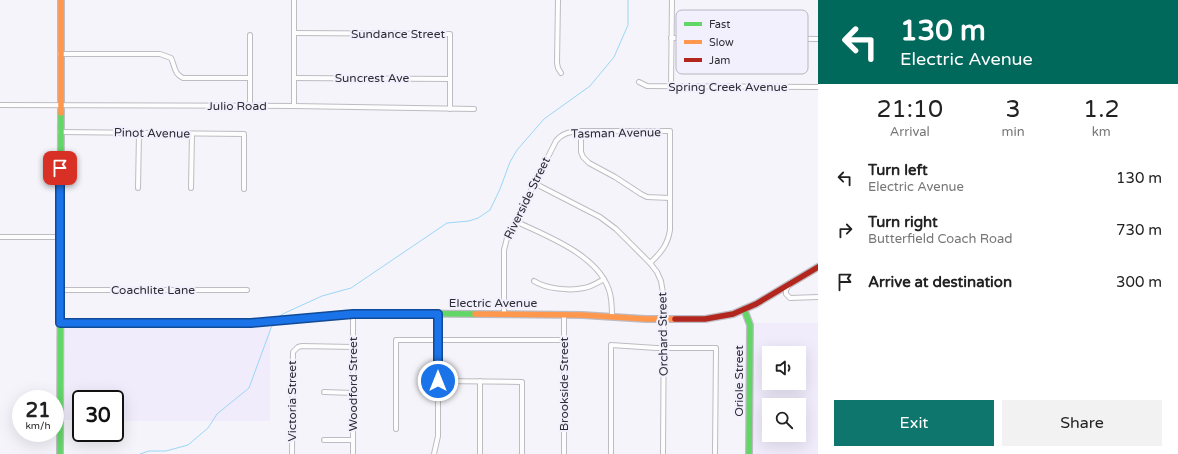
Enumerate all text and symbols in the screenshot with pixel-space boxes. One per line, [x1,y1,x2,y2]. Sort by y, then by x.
legend [676,10,808,74]
text: 130 m [900,14,986,48]
icon: left [834,16,886,68]
text: Fast [709,18,730,31]
street label: Sundance Street [351,27,445,41]
text: Slow [709,36,734,49]
text: Electric Avenue [900,48,1033,70]
text: Jam [709,54,730,67]
street label: Suncrest Ave [335,71,409,85]
street label: Spring Creek Avenue [668,80,788,94]
text: 21:10 [876,95,943,124]
text: 3 [1006,95,1021,124]
text: 1.2 [1083,95,1119,124]
street label: Julio Road [207,99,267,113]
text: Arrival [890,124,930,140]
text: min [1002,124,1025,140]
text: km [1092,124,1111,140]
street label: Pinot Avenue [114,125,190,141]
street label: Tasman Avenue [571,125,661,141]
pin [43,151,77,185]
street label: Riverside Street [501,154,553,241]
icon: arrive [49,157,71,179]
text: Turn left [868,161,928,179]
icon: left [834,167,856,189]
text: 130 m [1116,169,1162,187]
text: Electric Avenue [868,179,964,195]
text: Turn right [868,213,938,231]
icon: right [834,219,856,241]
text: 730 m [1116,221,1162,239]
text: Butterfield Coach Road [868,231,1012,247]
icon: arrive [834,271,856,293]
text: Arrive at destination [868,273,1012,291]
text: 300 m [1116,273,1162,291]
street label: Coachlite Lane [111,283,195,297]
street label: Orchard Street [655,292,671,376]
street label: Electric Avenue [449,296,537,310]
street label: Woodford Street [346,336,360,431]
street label: Brookside Street [557,336,571,431]
street label: Oriole Street [732,345,746,417]
map controls [762,346,806,442]
button: sound [762,346,806,390]
street label: Victoria Street [285,360,299,442]
position arrow [417,360,459,402]
speed limit sign: 30 [72,390,124,442]
button: search [762,398,806,442]
text: 21 [25,399,51,423]
button: Exit [834,400,994,446]
button: Share [1002,400,1162,446]
text: km/h [25,420,51,432]

